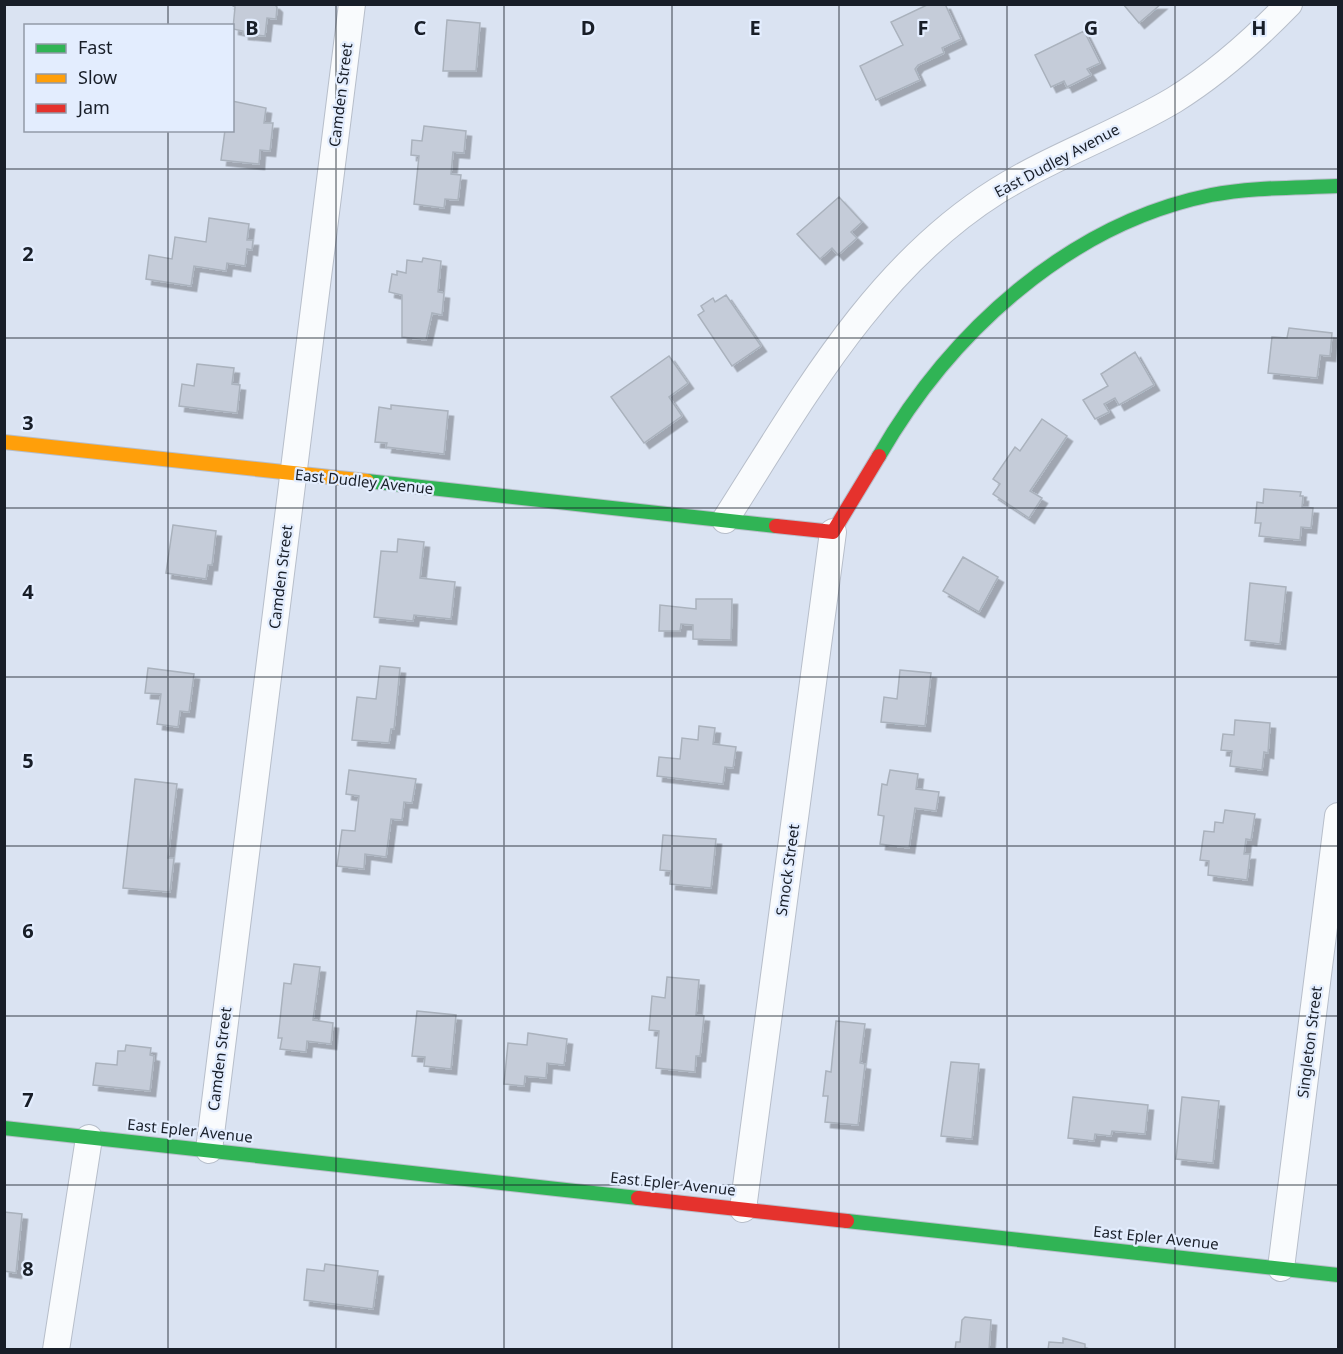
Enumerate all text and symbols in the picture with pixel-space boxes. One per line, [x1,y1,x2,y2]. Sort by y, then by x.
text: B [245,14,259,41]
text: C [414,14,427,41]
text: D [581,14,595,41]
text: E [749,14,761,41]
text: F [918,14,928,41]
text: G [1084,14,1098,41]
text: H [1251,14,1267,41]
legend [24,24,234,132]
text: Fast [78,35,113,59]
street label: Camden Street [324,41,356,148]
text: Slow [78,65,117,89]
text: Jam [76,95,110,119]
street label: East Dudley Avenue [990,119,1123,202]
text: 2 [22,240,34,267]
text: 3 [22,409,34,436]
street label: East Dudley Avenue [294,464,434,498]
street label: Camden Street [264,523,296,630]
text: 4 [22,578,34,605]
text: 5 [22,747,34,774]
street label: Smock Street [771,822,803,917]
text: 6 [22,917,34,944]
street label: Singleton Street [1292,984,1326,1099]
street label: Camden Street [203,1005,235,1112]
text: 7 [22,1086,34,1113]
street label: East Epler Avenue [126,1113,254,1147]
street label: East Epler Avenue [609,1166,737,1200]
street label: East Epler Avenue [1092,1220,1220,1254]
text: 8 [22,1255,34,1282]

